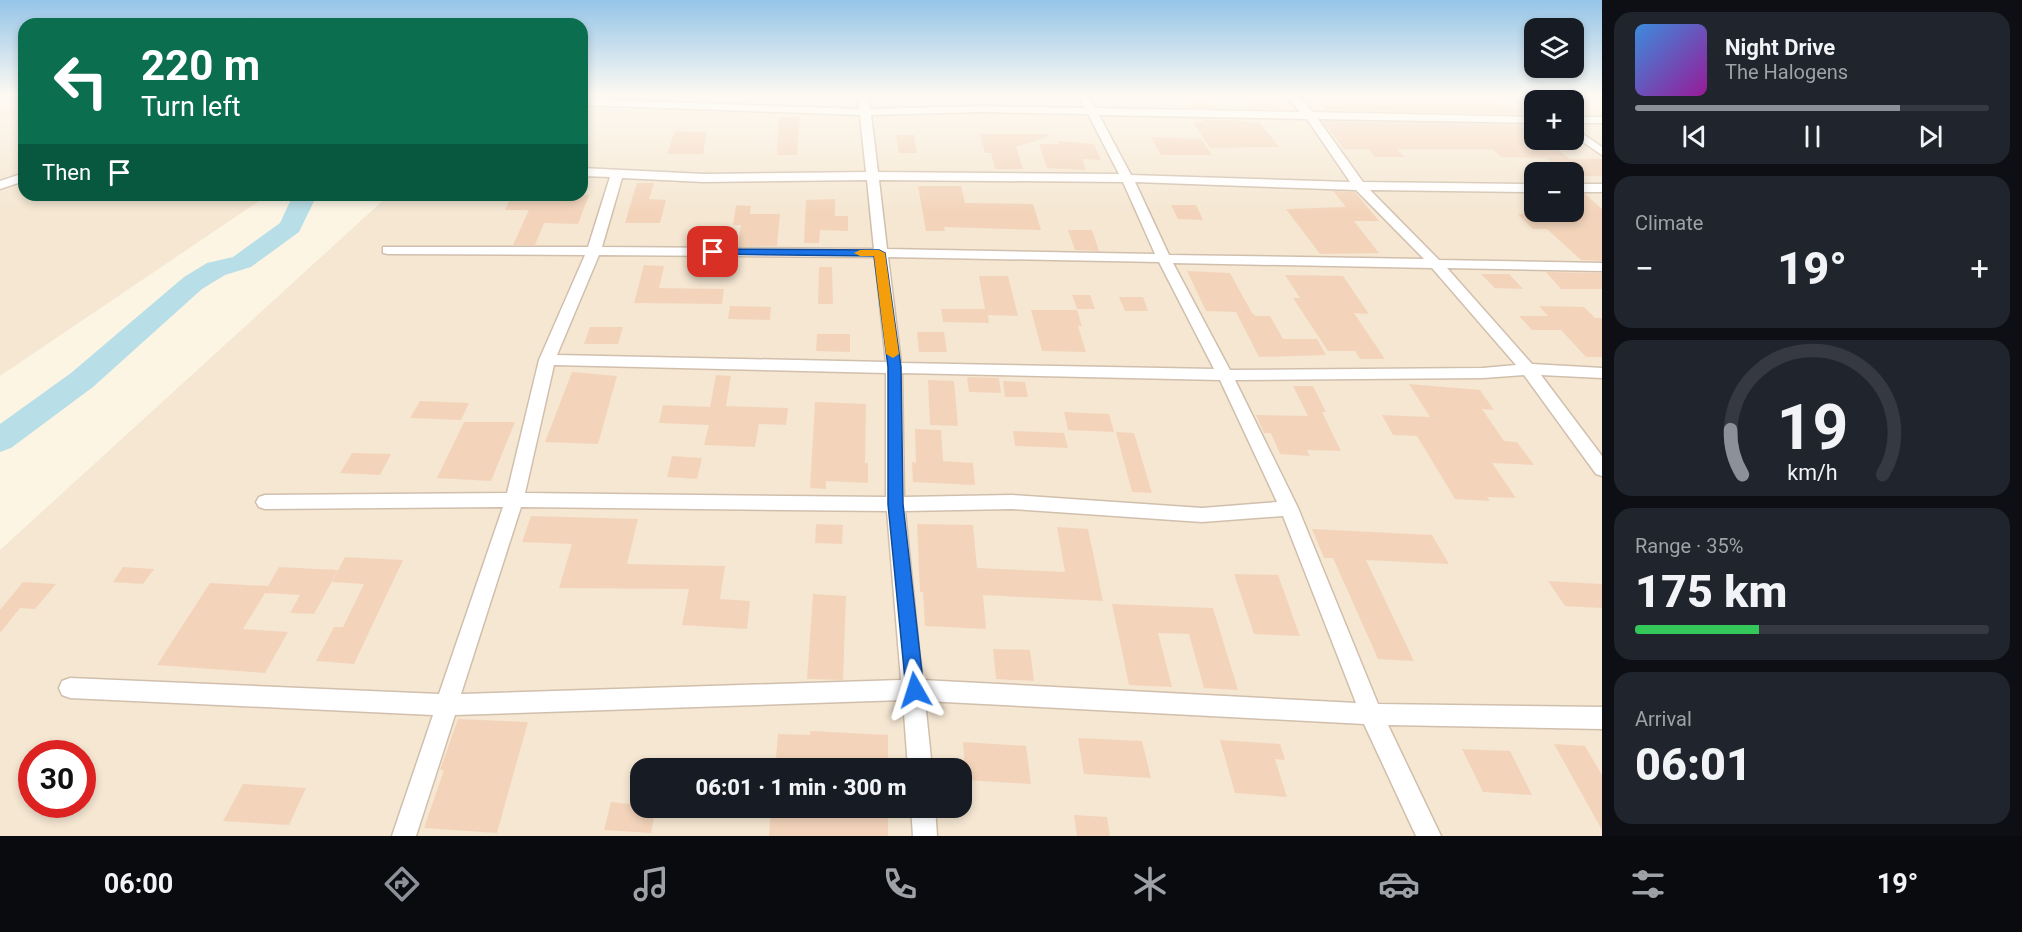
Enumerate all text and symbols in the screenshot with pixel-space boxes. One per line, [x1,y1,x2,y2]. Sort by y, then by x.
map controls [1524,18,1584,222]
button: layers [1524,18,1584,78]
text: Night Drive [1725,35,1835,60]
text: 220 m [141,41,260,90]
icon: left [42,42,120,120]
text: The Halogens [1725,60,1848,84]
button: + [1524,90,1584,150]
text: Turn left [141,91,241,123]
icon: previous [1678,120,1711,153]
icon: pause [1796,120,1829,153]
icon: next [1914,120,1947,153]
icon: arrive [103,156,136,189]
text: Then [42,160,91,185]
button: − [1524,162,1584,222]
text: Climate [1635,211,1703,235]
pin [687,226,738,277]
icon: arrive [696,235,729,268]
text: 19° [1777,242,1847,295]
text: − [1635,249,1654,288]
text: + [1970,249,1989,288]
text: 19 [1776,391,1848,464]
text: km/h [1787,460,1837,485]
text: Range · 35% [1635,534,1743,558]
text: 175 km [1635,565,1787,618]
position arrow [883,658,947,722]
text: Arrival [1635,707,1692,731]
text: 06:01 [1635,738,1752,791]
speed limit sign: 30 [18,740,96,818]
text: 06:01 · 1 min · 300 m [696,775,906,800]
icon: directions [381,863,423,905]
icon: music [630,863,672,905]
icon: phone [879,863,921,905]
icon: climate [1129,863,1171,905]
icon: car [1378,863,1420,905]
icon: filters [1627,863,1669,905]
text: 06:00 [104,868,173,900]
text: 19° [1877,868,1918,900]

